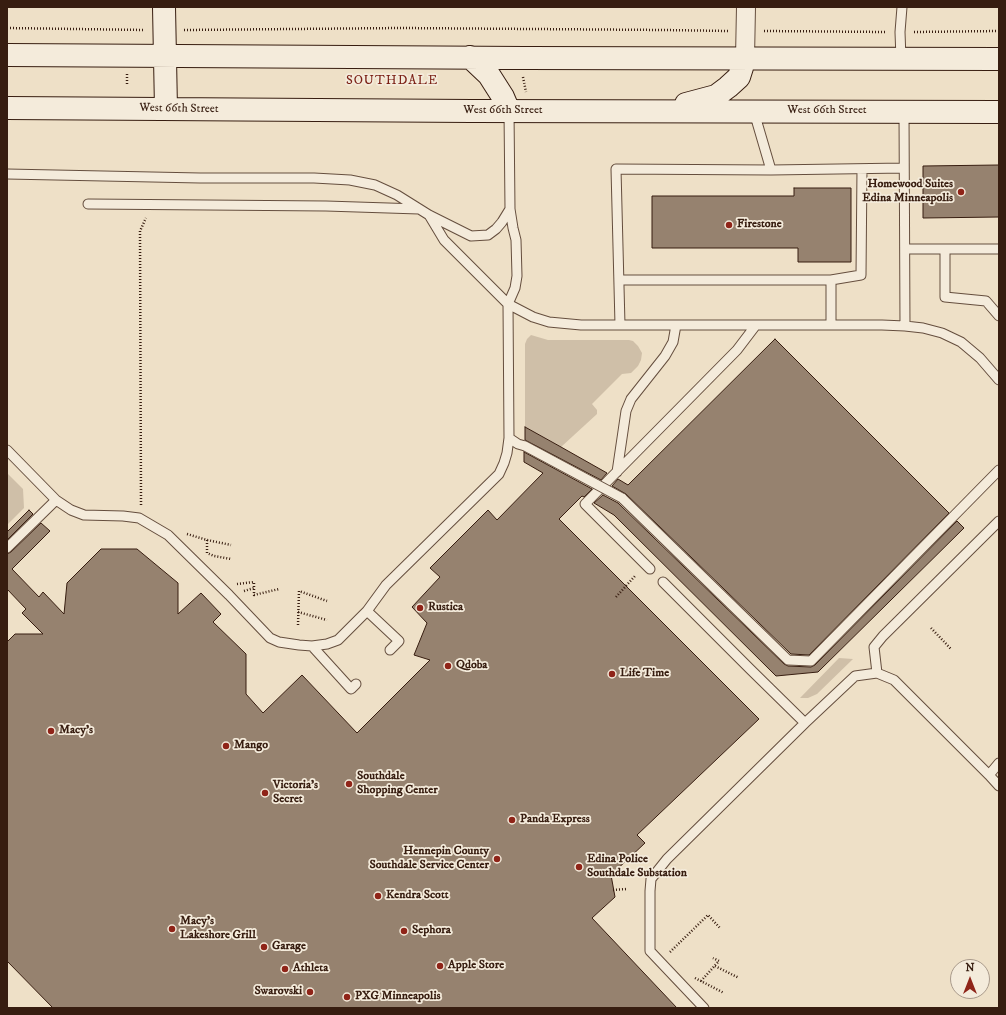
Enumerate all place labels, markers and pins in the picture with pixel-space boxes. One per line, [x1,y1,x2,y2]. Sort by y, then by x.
place label: Homewood Suites Edina Minneapolis [862,178,953,206]
marker: Homewood Suites Edina Minneapolis [956,187,966,197]
place label: Firestone [737,218,782,232]
marker: Firestone [724,220,734,230]
place label: Rustica [428,601,463,615]
marker: Rustica [415,603,425,613]
place label: Qdoba [456,659,487,673]
marker: Qdoba [443,661,453,671]
place label: Life Time [620,667,669,681]
marker: Life Time [607,669,617,679]
place label: Macy's [59,724,93,738]
marker: Macy's [46,726,56,736]
place label: Mango [234,739,268,753]
marker: Mango [221,741,231,751]
place label: Southdale Shopping Center [357,770,438,798]
place label: Victoria's Secret [273,779,318,807]
marker: Southdale Shopping Center [344,779,354,789]
marker: Victoria's Secret [260,788,270,798]
place label: Panda Express [520,813,590,827]
marker: Panda Express [507,815,517,825]
place label: Hennepin County Southdale Service Center [369,845,489,873]
place label: Edina Police Southdale Substation [587,853,687,881]
marker: Hennepin County Southdale Service Center [492,854,502,864]
marker: Edina Police Southdale Substation [574,862,584,872]
place label: Kendra Scott [386,889,449,903]
marker: Kendra Scott [373,891,383,901]
place label: Macy's Lakeshore Grill [180,915,256,943]
marker: Macy's Lakeshore Grill [167,924,177,934]
place label: Sephora [412,924,451,938]
marker: Sephora [399,926,409,936]
place label: Garage [272,940,306,954]
marker: Garage [259,942,269,952]
place label: Apple Store [448,959,504,973]
marker: Apple Store [435,961,445,971]
place label: Athleta [293,962,328,976]
marker: Athleta [280,964,290,974]
place label: Swarovski [254,985,302,999]
marker: Swarovski [305,987,315,997]
place label: PXG Minneapolis [355,990,441,1004]
marker: PXG Minneapolis [342,992,352,1002]

